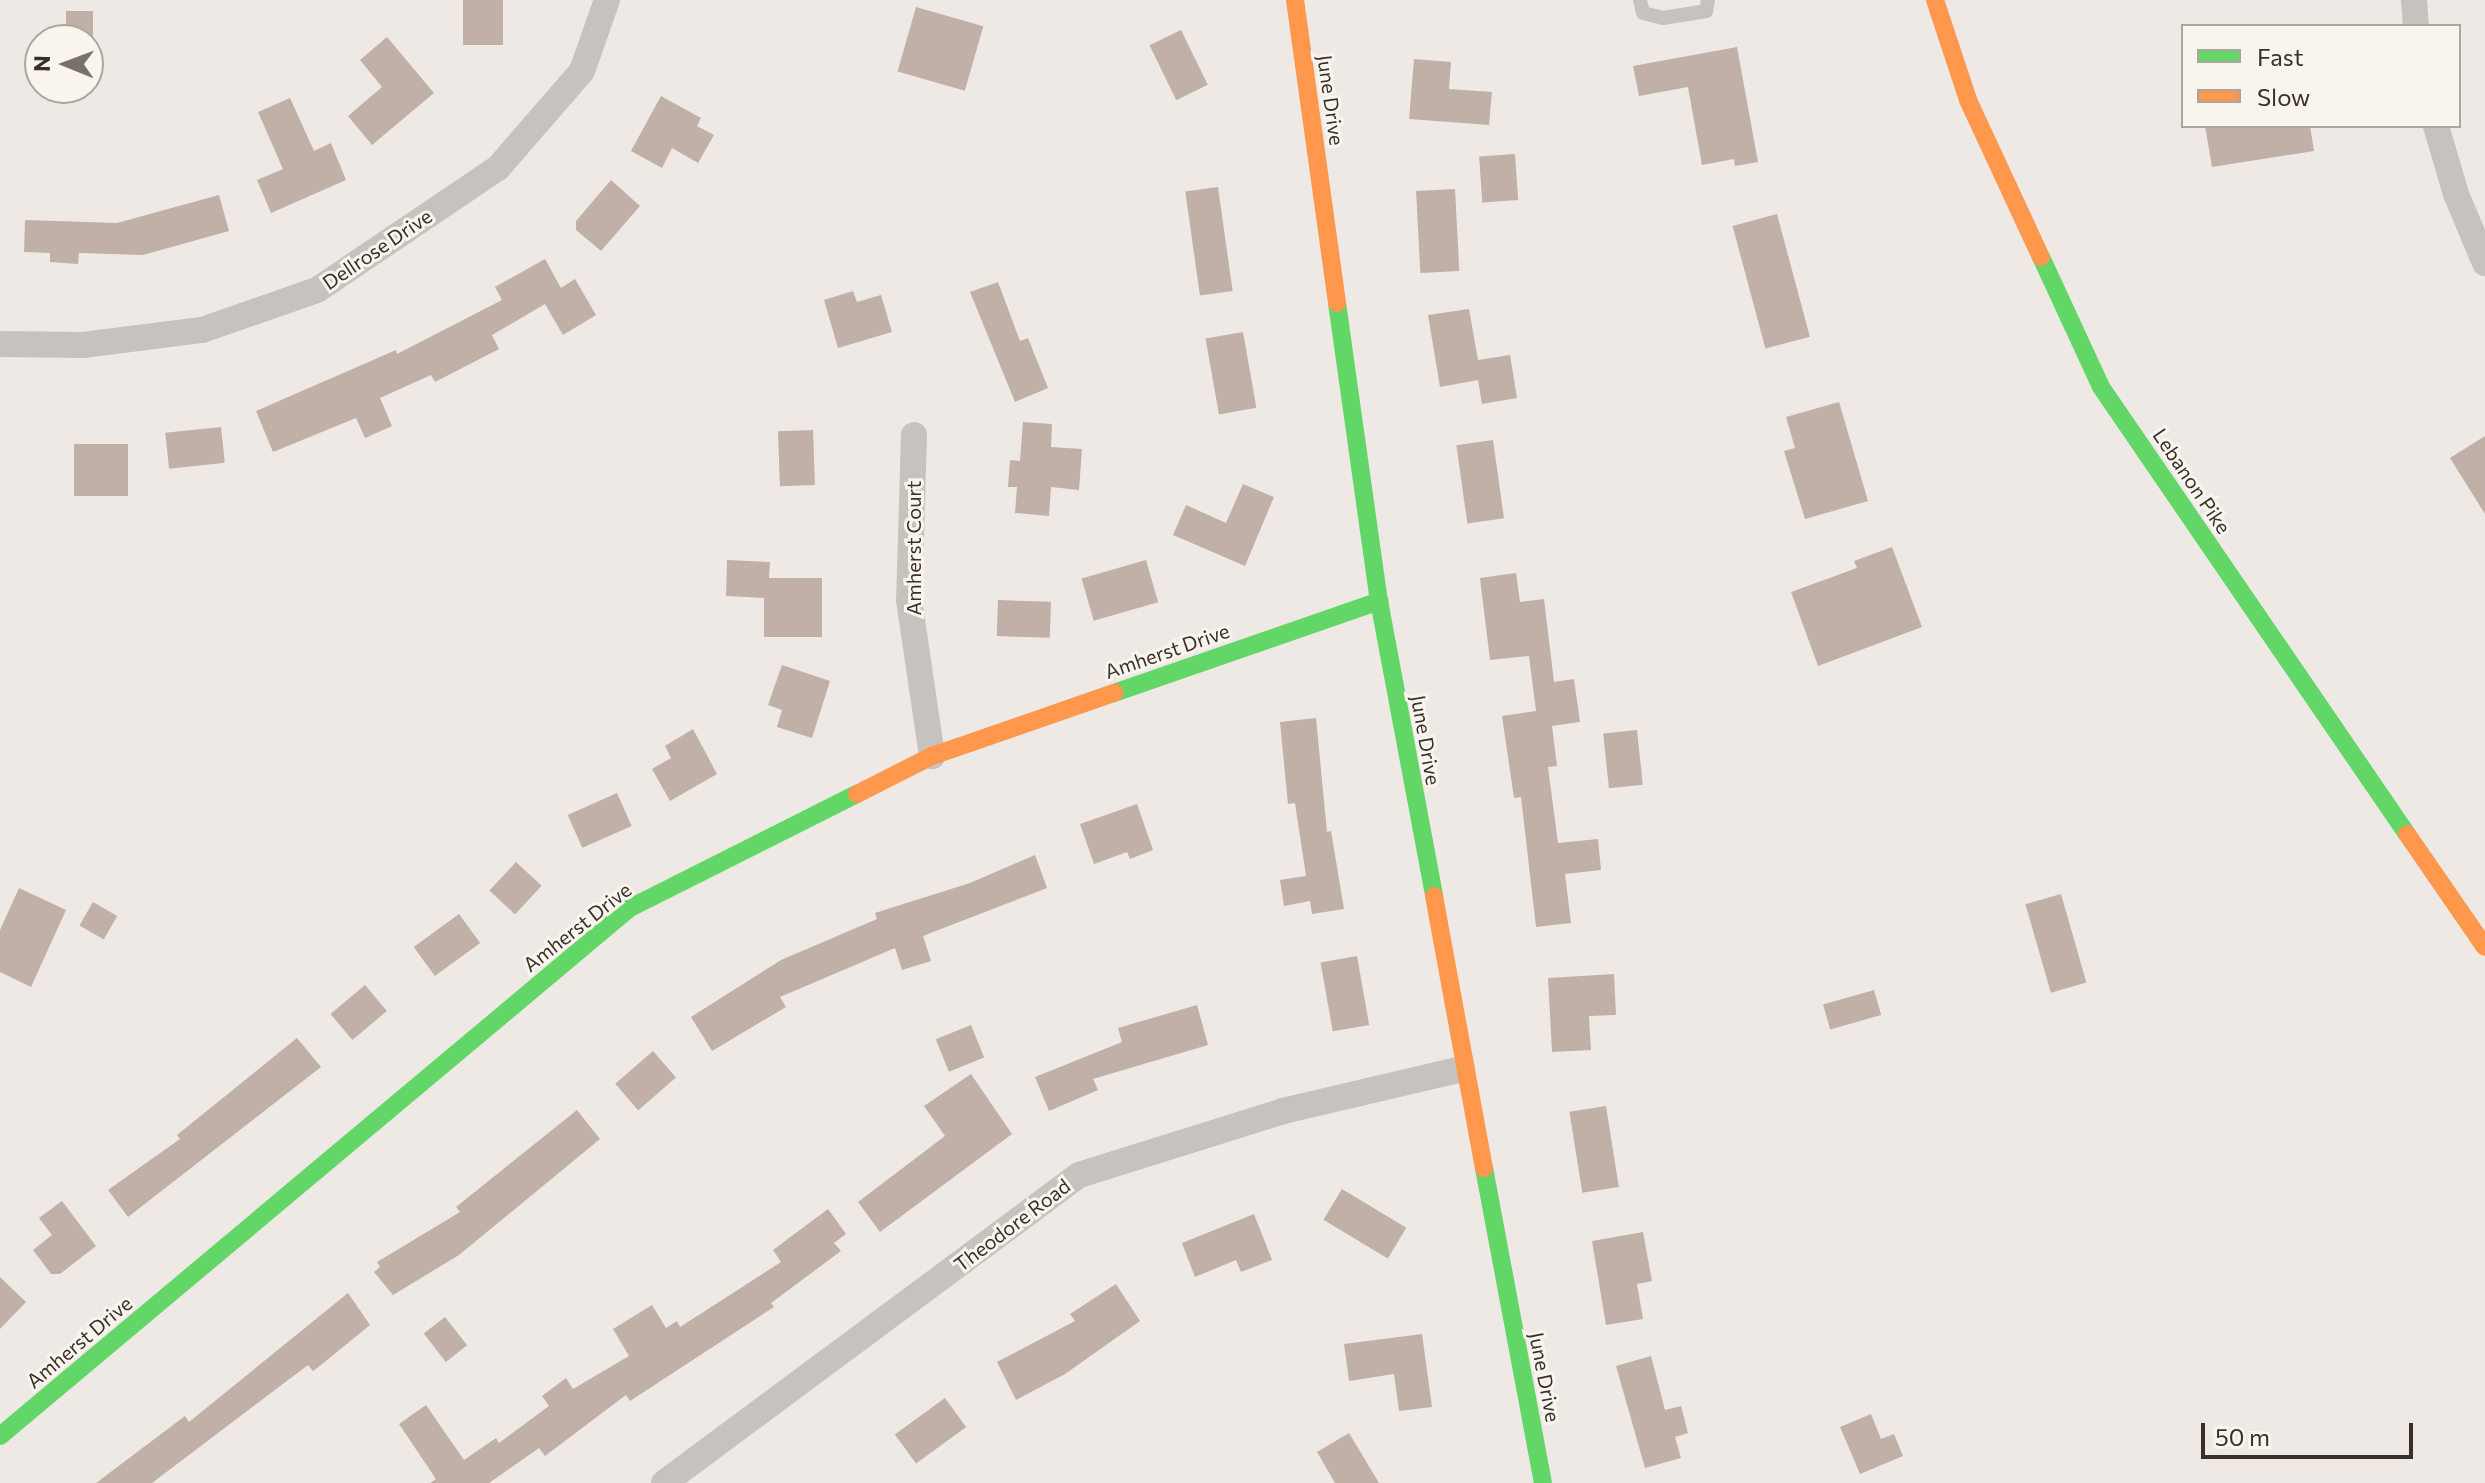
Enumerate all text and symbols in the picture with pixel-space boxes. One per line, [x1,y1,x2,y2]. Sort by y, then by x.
north arrow [24,24,104,104]
legend [2181,24,2461,128]
text: Fast [2257,42,2304,71]
street label: June Drive [1313,53,1349,147]
text: N [28,55,55,72]
text: Slow [2257,82,2310,111]
street label: Dellrose Drive [318,204,436,294]
street label: Lebanon Pike [2148,424,2236,538]
street label: Amherst Court [901,481,925,615]
street label: Amherst Drive [1101,618,1233,684]
street label: June Drive [1406,693,1446,787]
street label: Amherst Drive [518,877,636,977]
street label: Theodore Road [949,1174,1075,1276]
street label: Amherst Drive [21,1291,137,1393]
street label: June Drive [1525,1330,1565,1424]
scale bar [2205,1407,2417,1457]
text: 50 m [2215,1422,2270,1451]

